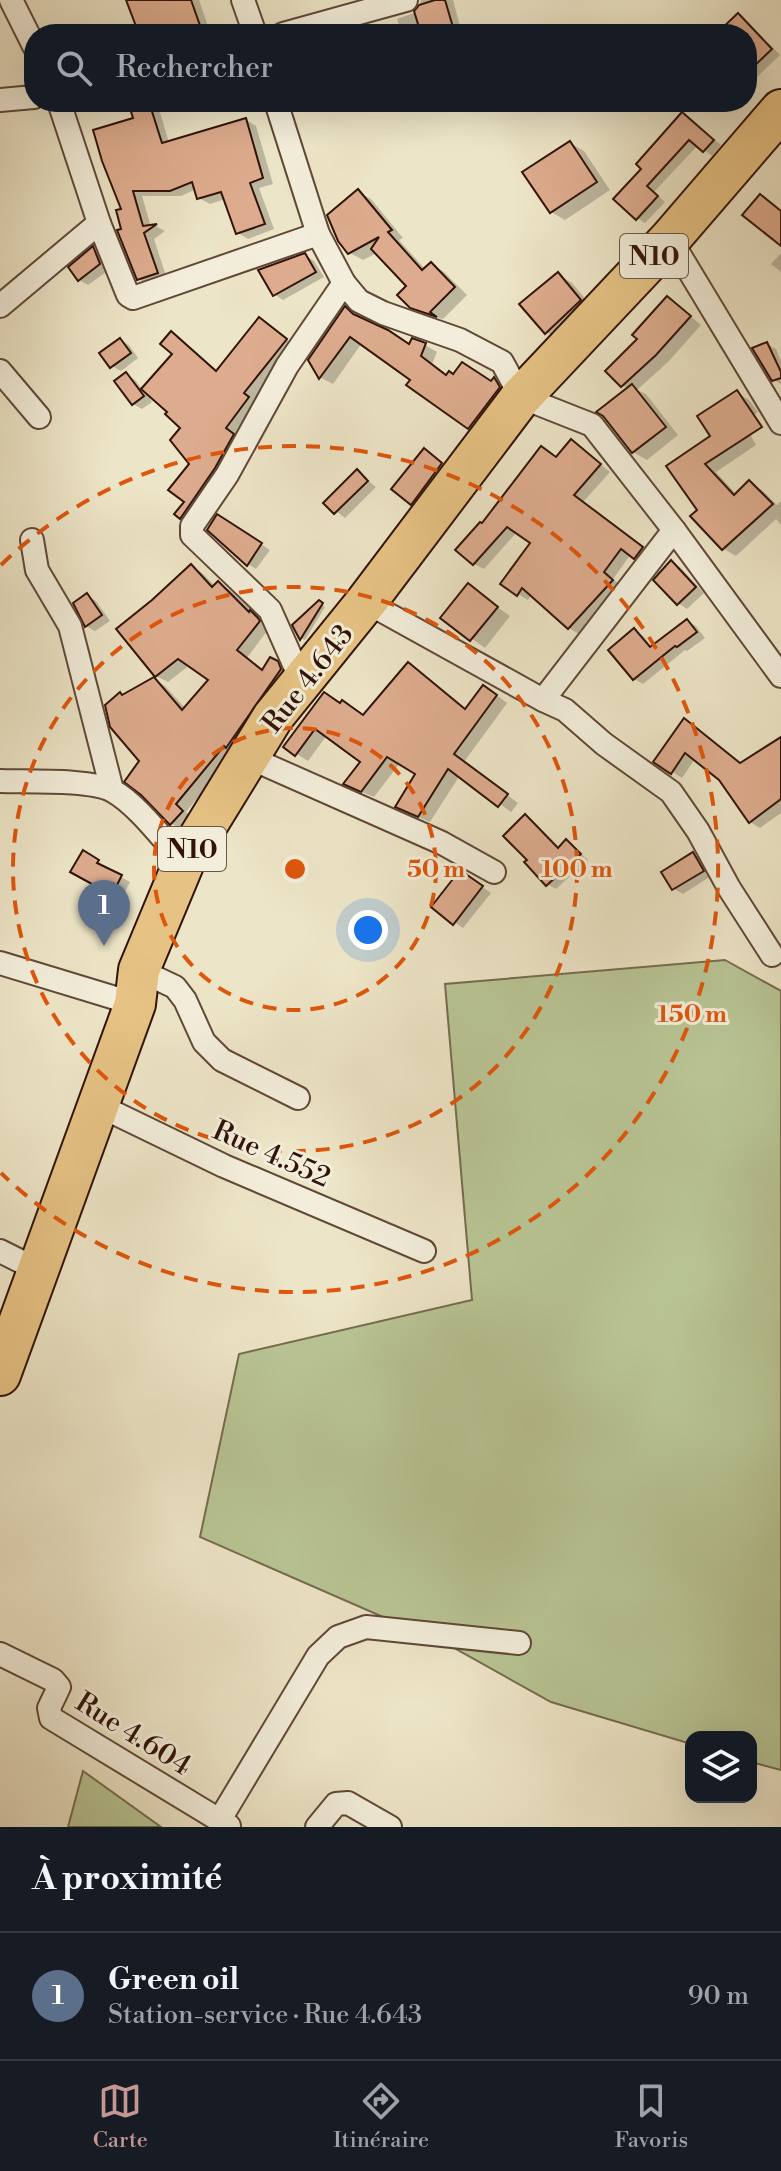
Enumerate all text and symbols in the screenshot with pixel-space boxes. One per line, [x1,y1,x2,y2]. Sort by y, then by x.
search box [24,24,757,112]
icon: search [52,46,96,90]
text: Rechercher [116,49,273,87]
road number: N10 [620,234,688,278]
street label: Rue 4.643 [255,618,361,740]
road number: N10 [158,827,226,871]
centre of rings [281,855,309,883]
text: 50 m [407,855,465,885]
text: 100 m [541,855,613,885]
pin: 1 [78,880,130,946]
your location [348,910,388,950]
text: 150 m [657,1000,727,1030]
street label: Rue 4.552 [207,1113,336,1196]
street label: Rue 4.604 [69,1685,198,1784]
map controls [685,1731,757,1803]
button: layers [685,1731,757,1803]
text: À proximité [32,1858,222,1900]
text: Green oil [108,1961,239,1999]
text: 1 [52,1980,64,2012]
text: 90 m [688,1980,749,2012]
text: Station-service · Rue 4.643 [108,1999,422,2031]
tab: Carte [93,2079,148,2154]
tab: Itinéraire [333,2079,429,2154]
tab: Favoris [615,2079,688,2154]

